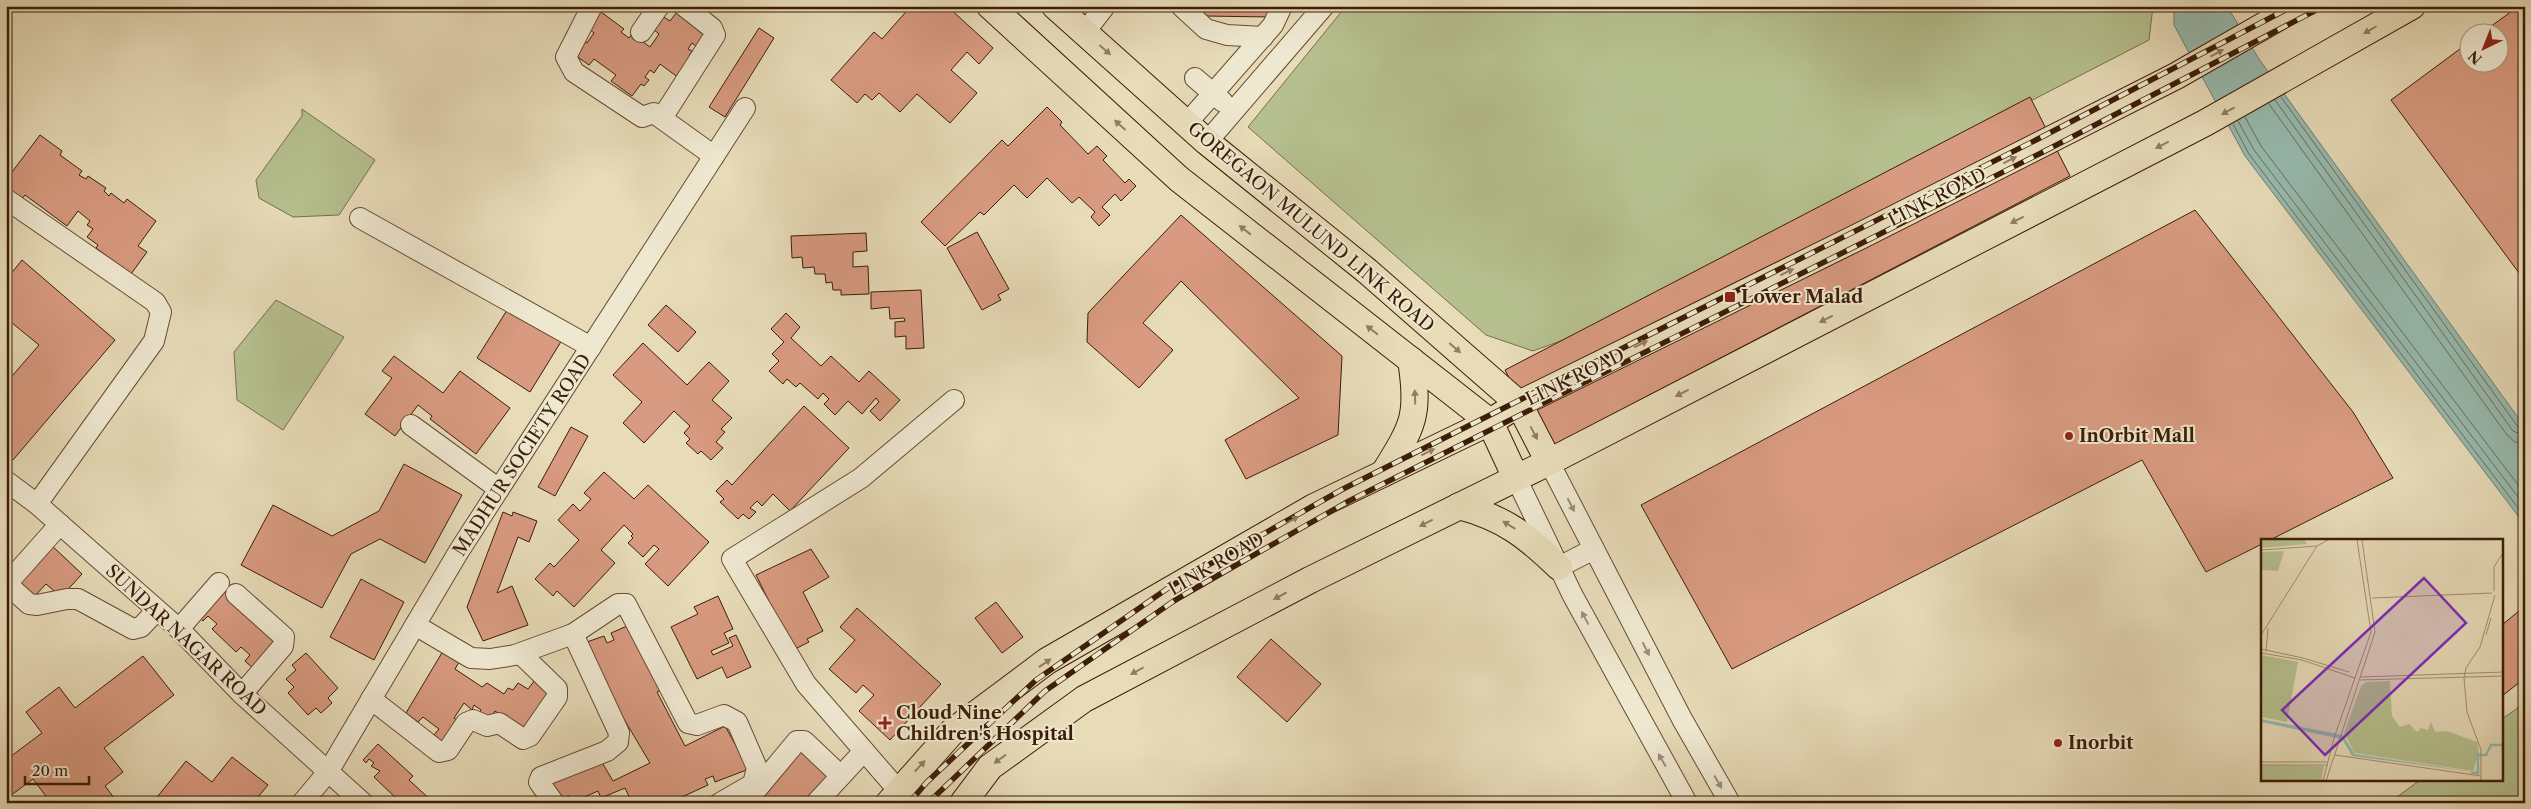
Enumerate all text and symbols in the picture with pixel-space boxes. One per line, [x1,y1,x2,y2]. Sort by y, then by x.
north arrow [2458,22,2508,72]
one-way arrow [2364,26,2377,35]
one-way arrow [1099,44,1112,55]
text: N [2465,47,2486,68]
one-way arrow [2210,49,2223,58]
one-way arrow [2220,107,2235,115]
street label: GOREGAON MULUND LINK ROAD [1183,117,1439,337]
one-way arrow [1115,119,1127,131]
one-way arrow [2155,141,2169,149]
one-way arrow [2003,156,2017,164]
street label: LINK ROAD [1884,163,1990,231]
one-way arrow [2010,216,2025,224]
one-way arrow [1238,224,1251,235]
one-way arrow [1780,268,1794,276]
place label: Lower Malad [1741,286,1863,308]
marker: Lower Malad [1723,290,1737,304]
one-way arrow [1819,315,1834,323]
one-way arrow [1366,325,1379,335]
one-way arrow [1634,340,1648,348]
one-way arrow [1449,342,1461,354]
street label: LINK ROAD [1522,344,1628,410]
street label: MADHUR SOCIETY ROAD [448,350,596,560]
one-way arrow [1411,389,1419,405]
one-way arrow [1675,389,1689,397]
place label: InOrbit Mall [2079,425,2195,447]
one-way arrow [1530,426,1538,440]
marker: InOrbit Mall [2063,430,2075,442]
one-way arrow [1421,448,1435,456]
one-way arrow [1567,498,1576,512]
one-way arrow [1285,515,1298,524]
one-way arrow [1418,519,1433,527]
one-way arrow [1502,520,1515,529]
street label: LINK ROAD [1164,528,1268,600]
inset map [2261,539,2504,782]
street label: SUNDAR NAGAR ROAD [101,560,271,720]
one-way arrow [1273,592,1288,600]
one-way arrow [1581,610,1589,625]
one-way arrow [1642,642,1650,657]
one-way arrow [1039,658,1052,668]
one-way arrow [1129,667,1144,675]
place label: Cloud Nine Children's Hospital [896,702,1074,745]
marker: Cloud Nine Children's Hospital [878,716,892,730]
place label: Inorbit [2068,732,2134,754]
marker: Inorbit [2052,737,2064,749]
scale bar [25,754,89,786]
one-way arrow [994,754,1007,764]
one-way arrow [1658,754,1667,767]
one-way arrow [914,760,926,772]
text: 20 m [32,761,68,780]
one-way arrow [1713,775,1722,788]

